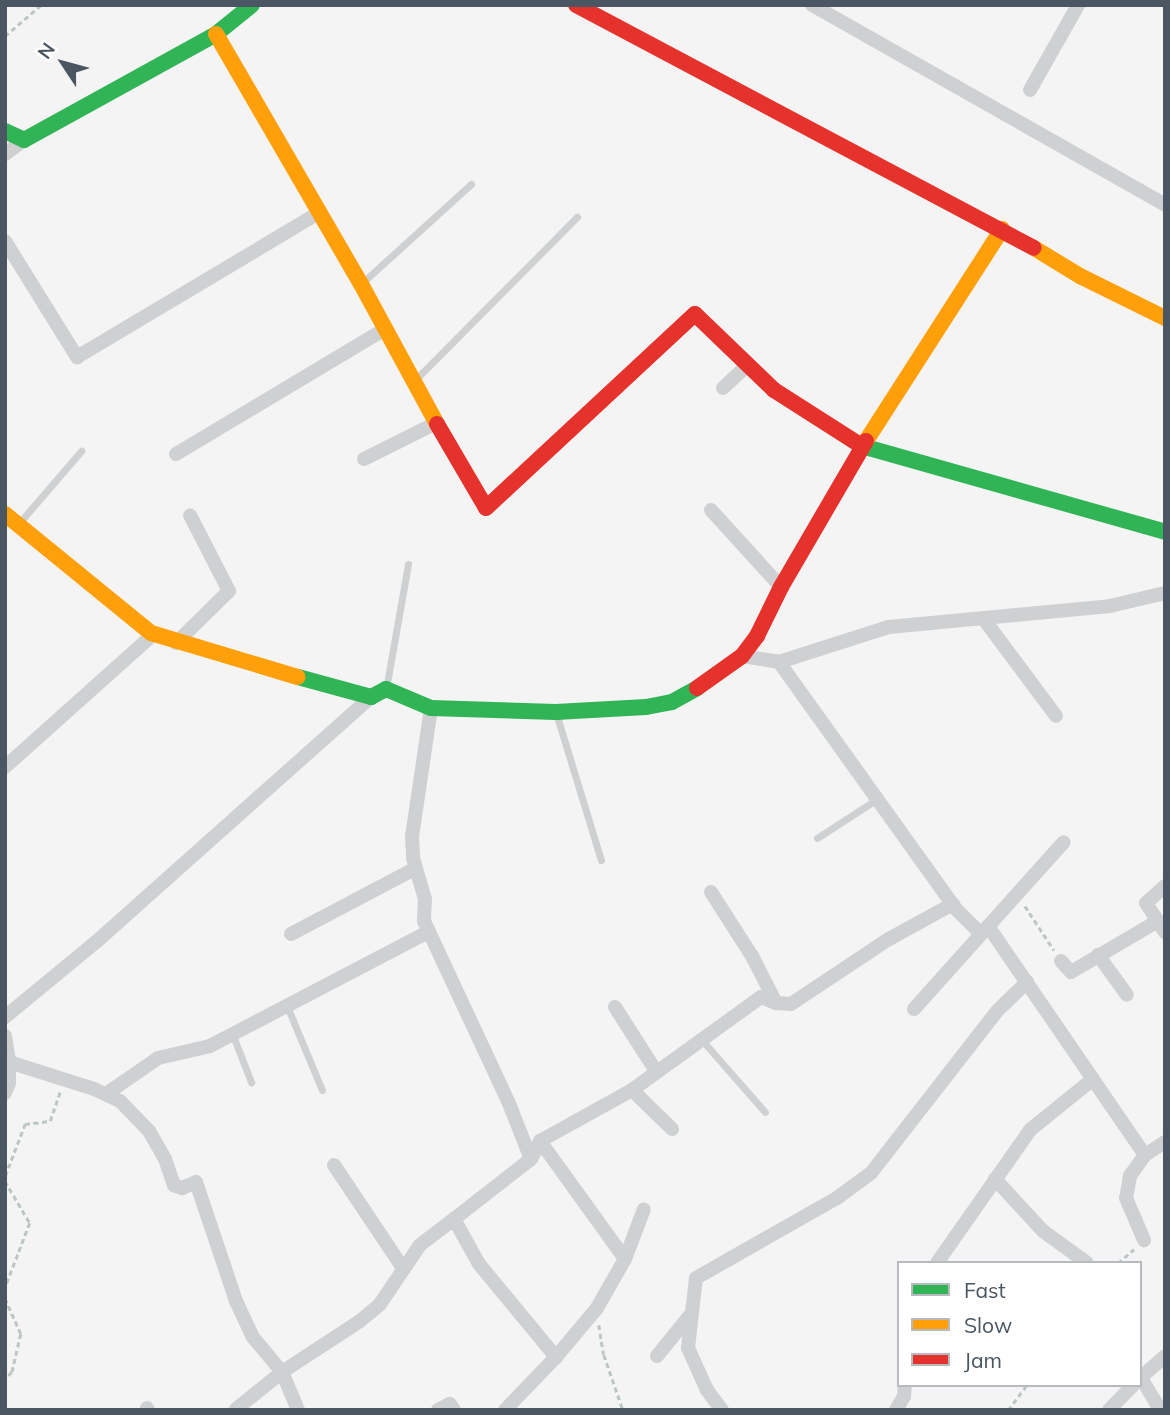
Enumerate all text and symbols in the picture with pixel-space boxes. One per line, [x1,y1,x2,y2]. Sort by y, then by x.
north arrow [28,28,98,98]
text: N [32,38,60,64]
legend [897,1261,1142,1387]
text: Fast [964,1277,1006,1303]
text: Slow [964,1312,1012,1338]
text: Jam [964,1347,1002,1373]

